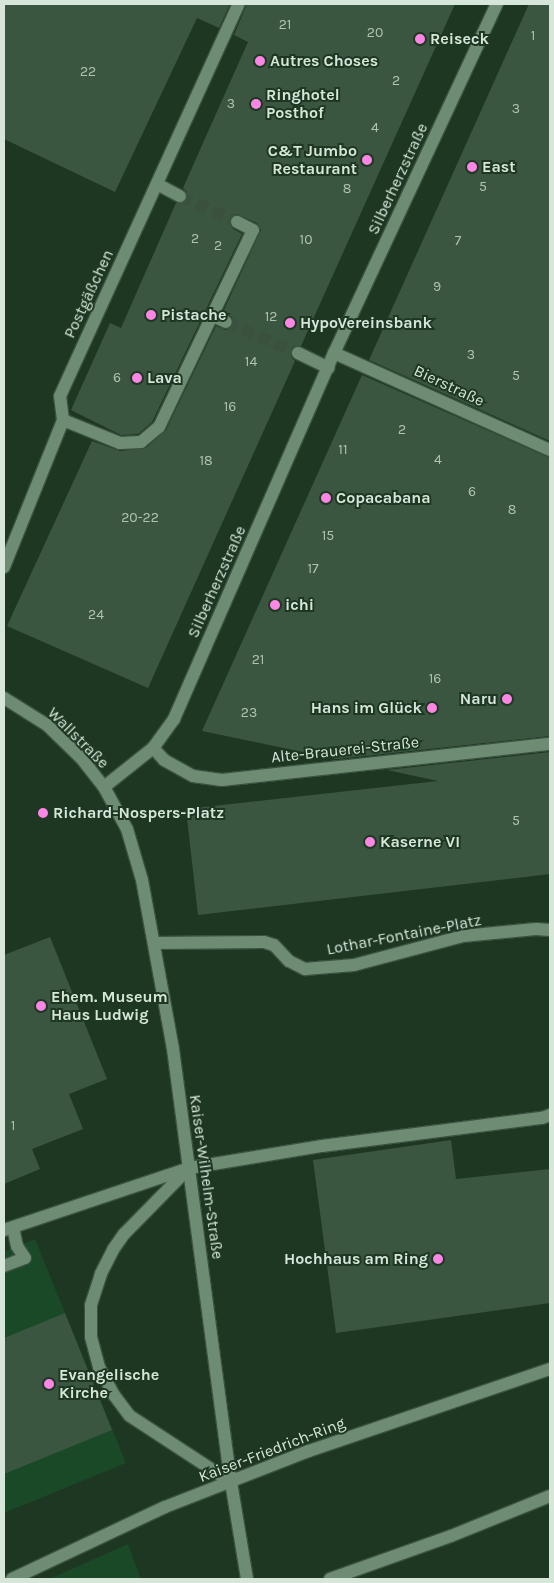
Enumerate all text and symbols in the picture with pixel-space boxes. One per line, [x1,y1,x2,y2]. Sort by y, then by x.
house number: 21 [279,17,291,33]
house number: 20 [367,25,383,41]
house number: 1 [531,28,535,44]
place label: Reiseck [430,29,489,49]
marker: Reiseck [414,33,426,45]
place label: Autres Choses [270,51,378,71]
marker: Autres Choses [254,55,266,67]
house number: 22 [80,64,96,80]
house number: 2 [392,73,400,89]
place label: Ringhotel Posthof [266,85,340,123]
house number: 3 [227,96,235,112]
marker: Ringhotel Posthof [250,98,262,110]
house number: 3 [512,101,520,117]
street label: Silberherzstraße [364,120,432,238]
house number: 4 [371,120,379,136]
place label: C&T Jumbo Restaurant [268,141,357,179]
marker: C&T Jumbo Restaurant [361,154,373,166]
place label: East [482,157,515,177]
marker: East [466,161,478,173]
house number: 5 [479,179,487,195]
house number: 8 [343,181,351,197]
house number: 2 [191,231,199,247]
house number: 10 [300,232,312,248]
house number: 7 [455,233,461,249]
house number: 2 [214,238,222,254]
street label: Postgäßchen [60,247,118,341]
house number: 9 [433,279,441,295]
place label: Pistache [161,305,227,325]
marker: Pistache [145,309,157,321]
house number: 12 [265,309,277,325]
place label: HypoVereinsbank [300,313,432,333]
marker: HypoVereinsbank [284,317,296,329]
house number: 3 [467,347,475,363]
house number: 14 [245,354,257,370]
street label: Bierstraße [411,361,487,411]
place label: Lava [147,368,182,388]
house number: 5 [512,368,520,384]
house number: 6 [113,370,121,386]
marker: Lava [131,372,143,384]
house number: 16 [224,399,236,415]
house number: 2 [398,422,406,438]
house number: 11 [338,442,348,458]
house number: 4 [434,452,442,468]
house number: 18 [199,453,213,469]
house number: 6 [468,484,476,500]
place label: Copacabana [336,488,431,508]
marker: Copacabana [320,492,332,504]
house number: 8 [508,502,516,518]
house number: 20-22 [121,510,159,526]
street label: Silberherzstraße [184,523,250,641]
house number: 15 [322,528,334,544]
house number: 17 [307,561,319,577]
place label: ichi [285,595,314,615]
marker: ichi [269,599,281,611]
house number: 24 [88,607,104,623]
house number: 21 [252,652,264,668]
house number: 16 [429,671,441,687]
place label: Naru [460,689,497,709]
marker: Naru [501,693,513,705]
place label: Hans im Glück [311,698,422,718]
marker: Hans im Glück [426,702,438,714]
street label: Wallstraße [43,703,113,773]
house number: 23 [241,705,257,721]
street label: Alte-Brauerei-Straße [270,733,420,767]
place label: Richard-Nospers-Platz [53,803,224,823]
marker: Richard-Nospers-Platz [37,807,49,819]
house number: 5 [512,813,520,829]
place label: Kaserne VI [380,832,460,852]
marker: Kaserne VI [364,836,376,848]
street label: Lothar-Fontaine-Platz [325,911,483,959]
place label: Ehem. Museum Haus Ludwig [51,987,168,1025]
marker: Ehem. Museum Haus Ludwig [35,1000,47,1012]
street label: Kaiser-Wilhelm-Straße [185,1093,227,1261]
house number: 1 [11,1118,15,1134]
place label: Hochhaus am Ring [284,1249,428,1269]
marker: Hochhaus am Ring [432,1253,444,1265]
place label: Evangelische Kirche [59,1365,159,1403]
marker: Evangelische Kirche [43,1378,55,1390]
street label: Kaiser-Friedrich-Ring [196,1413,348,1487]

